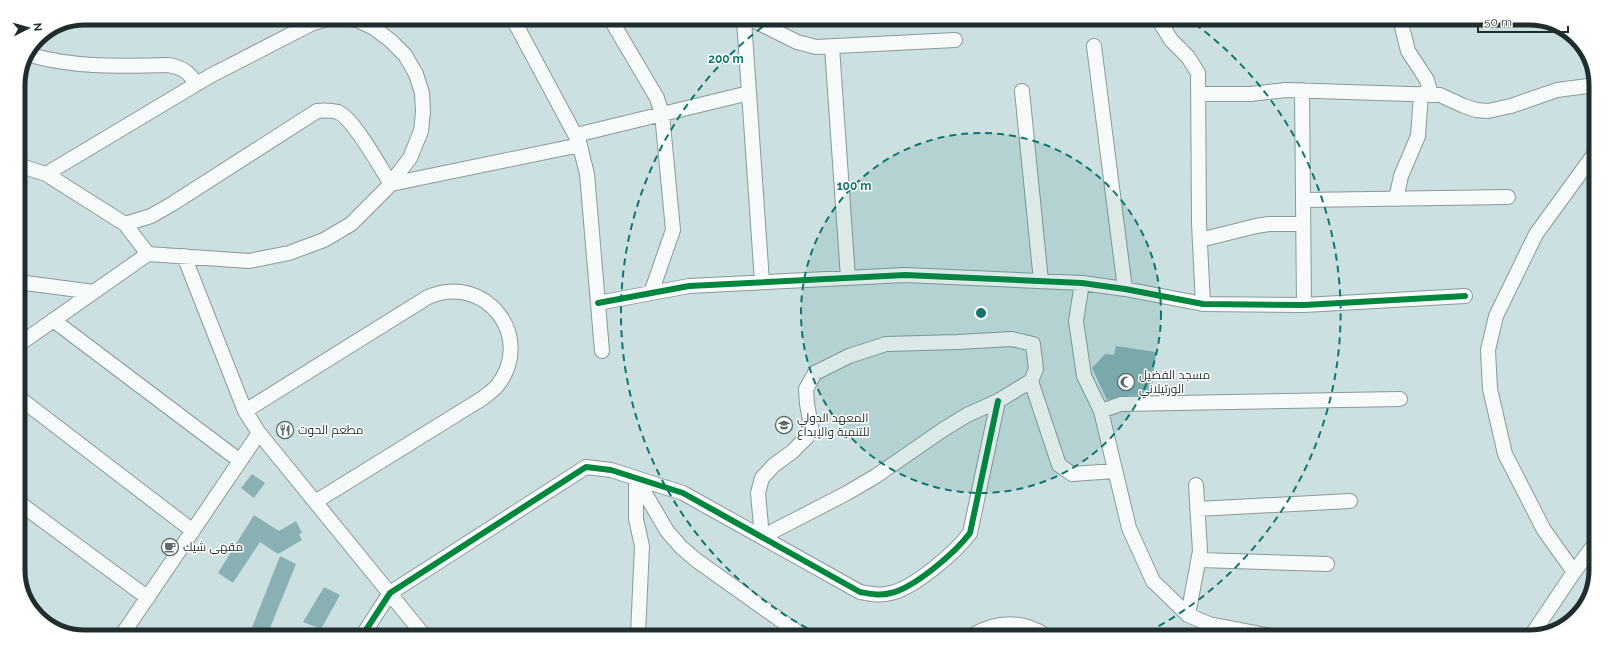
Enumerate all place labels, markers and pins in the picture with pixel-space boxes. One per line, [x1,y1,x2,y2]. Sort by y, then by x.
centre of rings [974,306,988,320]
place label: مسجد الفضيل الورتيلاني [1139,368,1210,399]
mosque icon: مسجد الفضيل الورتيلاني [1116,372,1136,392]
place label: المعهد الدولي للتنمية والإبداع [797,411,870,440]
school or university icon: المعهد الدولي للتنمية والإبداع [774,415,794,435]
restaurant icon: مطعم الحوت [275,420,295,440]
place label: مطعم الحوت [298,423,363,438]
cafe icon: مقهى شيك [160,537,180,557]
place label: مقهى شيك [183,540,243,554]

